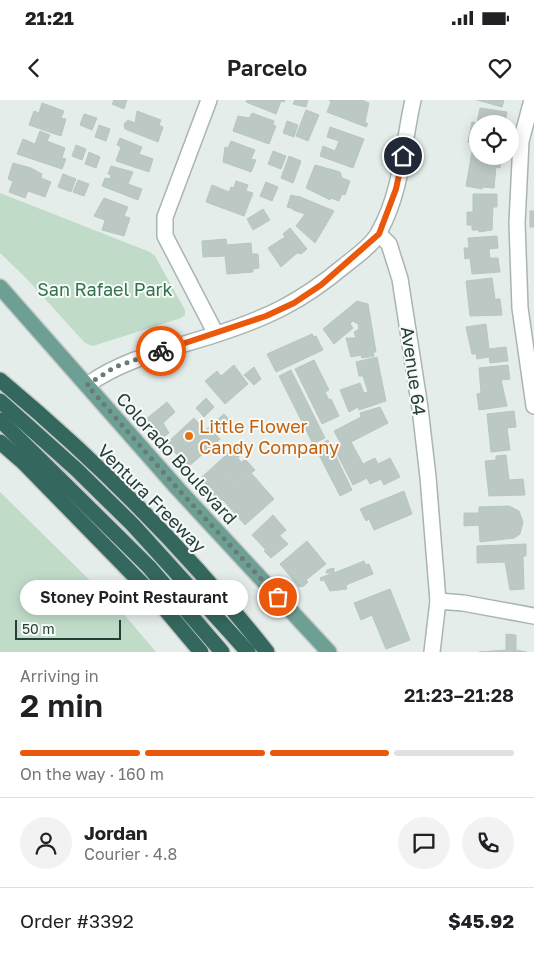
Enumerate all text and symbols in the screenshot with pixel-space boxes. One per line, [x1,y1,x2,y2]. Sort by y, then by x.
text: 21:21 [25,6,74,29]
icon: back [20,54,48,82]
text: Parcelo [227,54,307,81]
icon: heart [486,54,514,82]
map controls [469,115,519,165]
button: locate [469,115,519,165]
pin [382,135,424,177]
icon: home [389,142,417,170]
park label: San Rafael Park [37,278,173,300]
street label: Avenue 64 [397,325,431,417]
courier [136,326,186,376]
icon: bike [147,337,175,365]
street label: Colorado Boulevard [112,388,242,528]
place label: Little Flower Candy Company [199,415,339,458]
marker: Little Flower Candy Company [183,430,195,442]
street label: Ventura Freeway [93,439,211,557]
pin [257,576,299,618]
callout: Stoney Point Restaurant [21,580,248,614]
icon: bag [264,583,292,611]
text: Stoney Point Restaurant [40,587,228,607]
scale bar [15,617,121,640]
text: 50 m [22,620,55,637]
text: Arriving in [20,666,99,686]
text: 21:23–21:28 [404,683,514,706]
text: 2 min [20,686,103,724]
text: On the way · 160 m [20,764,164,784]
button: person [20,817,72,869]
button: chat [398,817,450,869]
button: phone [462,817,514,869]
text: Jordan [84,821,148,844]
text: Courier · 4.8 [84,844,177,864]
text: Order #3392 [20,909,134,932]
text: $45.92 [448,909,514,932]

